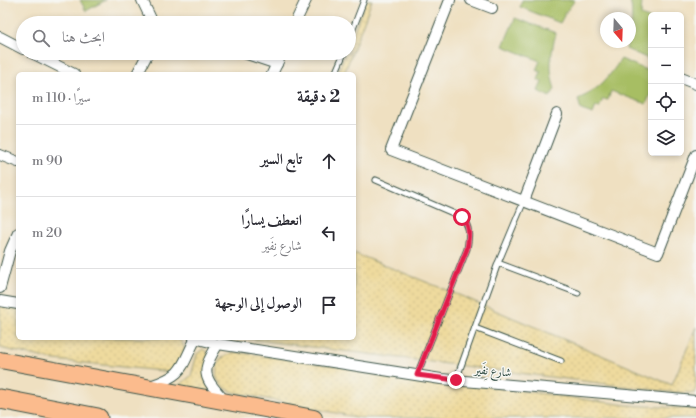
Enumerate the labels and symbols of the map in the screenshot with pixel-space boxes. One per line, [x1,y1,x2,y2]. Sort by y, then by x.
north arrow [600,12,636,48]
route start [453,208,471,226]
street label: شارع نِفَير [472,360,512,384]
route end [447,371,465,389]

